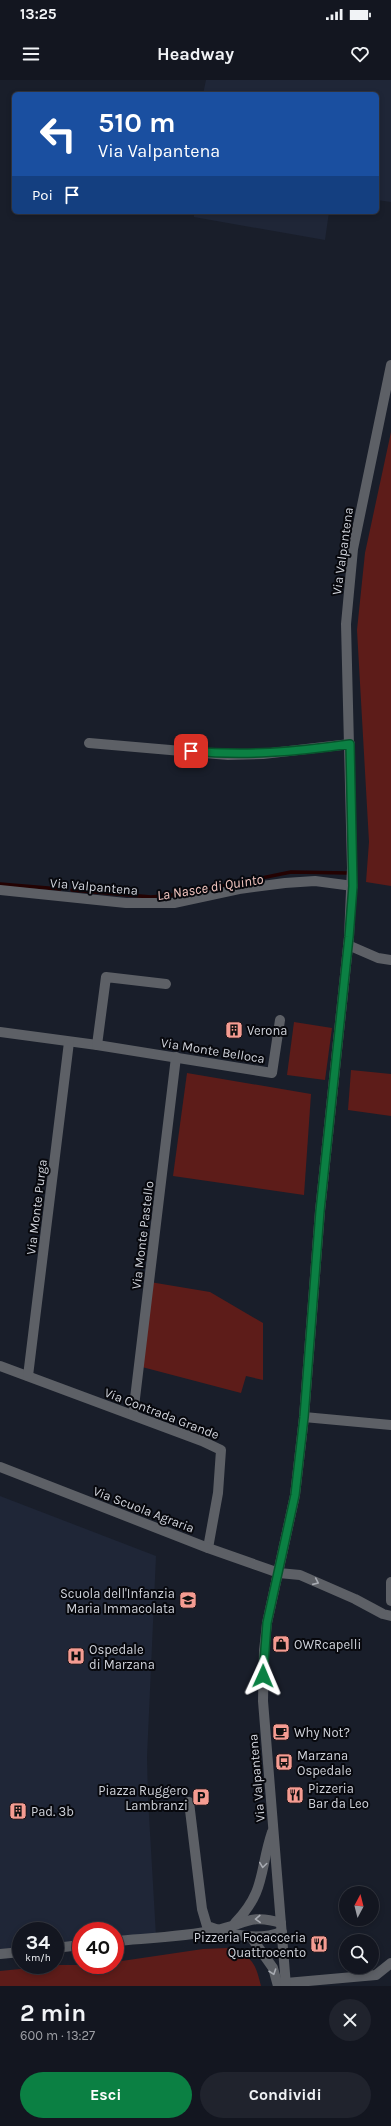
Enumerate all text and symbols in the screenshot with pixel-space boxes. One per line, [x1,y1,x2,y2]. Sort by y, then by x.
text: 13:25 [20,5,57,23]
icon: menu [20,43,42,65]
text: Headway [157,43,234,65]
icon: heart [349,43,371,65]
text: 510 m [98,106,176,139]
icon: left [32,108,84,160]
text: Via Valpantena [98,140,220,162]
icon: arrive [61,184,83,206]
text: Poi [32,186,53,204]
street label: Via Valpantena [329,506,356,596]
pin [174,734,208,768]
icon: arrive [180,740,202,762]
water label: La Nasce di Quinto [156,871,265,904]
street label: Via Valpantena [49,875,139,898]
building icon: Verona [224,1020,244,1040]
place label: Verona [247,1023,287,1038]
street label: Via Monte Belloca [160,1035,266,1066]
street label: Via Monte Purga [23,1158,50,1256]
street label: Via Monte Pastello [128,1180,157,1290]
street label: Via Contrada Grande [102,1385,222,1442]
street label: Via Scuola Agraria [91,1483,197,1536]
one-way arrow [312,1577,320,1585]
place label: Scuola dell'Infanzia Maria Immacolata [60,1586,175,1616]
school or university icon: Scuola dell'Infanzia Maria Immacolata [178,1590,198,1610]
shop icon: OWRcapelli [271,1634,291,1654]
place label: OWRcapelli [294,1637,361,1652]
place label: Ospedale di Marzana [89,1642,155,1672]
hospital icon: Ospedale di Marzana [66,1646,86,1666]
position arrow [242,1655,284,1697]
cafe icon: Why Not? [271,1722,291,1742]
place label: Why Not? [294,1725,350,1740]
street label: Via Valpantena [245,1733,268,1823]
place label: Marzana Ospedale [297,1748,352,1778]
bus stop icon: Marzana Ospedale [274,1752,294,1772]
place label: Pizzeria Bar da Leo [308,1781,369,1811]
place label: Piazza Ruggero Lambranzi [98,1783,188,1813]
restaurant icon: Pizzeria Bar da Leo [285,1785,305,1805]
parking icon: Piazza Ruggero Lambranzi [191,1787,211,1807]
building icon: Pad. 3b [8,1801,28,1821]
place label: Pad. 3b [31,1804,74,1819]
one-way arrow [259,1862,268,1869]
north arrow [339,1886,379,1926]
map controls [339,1886,379,1974]
one-way arrow [255,1915,261,1923]
speed limit sign: 40 [72,1922,124,1974]
place label: Pizzeria Focacceria Quattrocento [194,1930,306,1960]
text: 34 [26,1931,50,1954]
restaurant icon: Pizzeria Focacceria Quattrocento [309,1934,329,1954]
button: search [339,1934,379,1974]
text: km/h [25,1952,51,1964]
one-way arrow [269,1969,277,1976]
text: 2 min [20,1999,86,2027]
button: close [329,1999,371,2041]
text: 600 m · 13:27 [20,2028,95,2043]
button: Esci [20,2072,192,2118]
button: Condividi [200,2072,371,2118]

